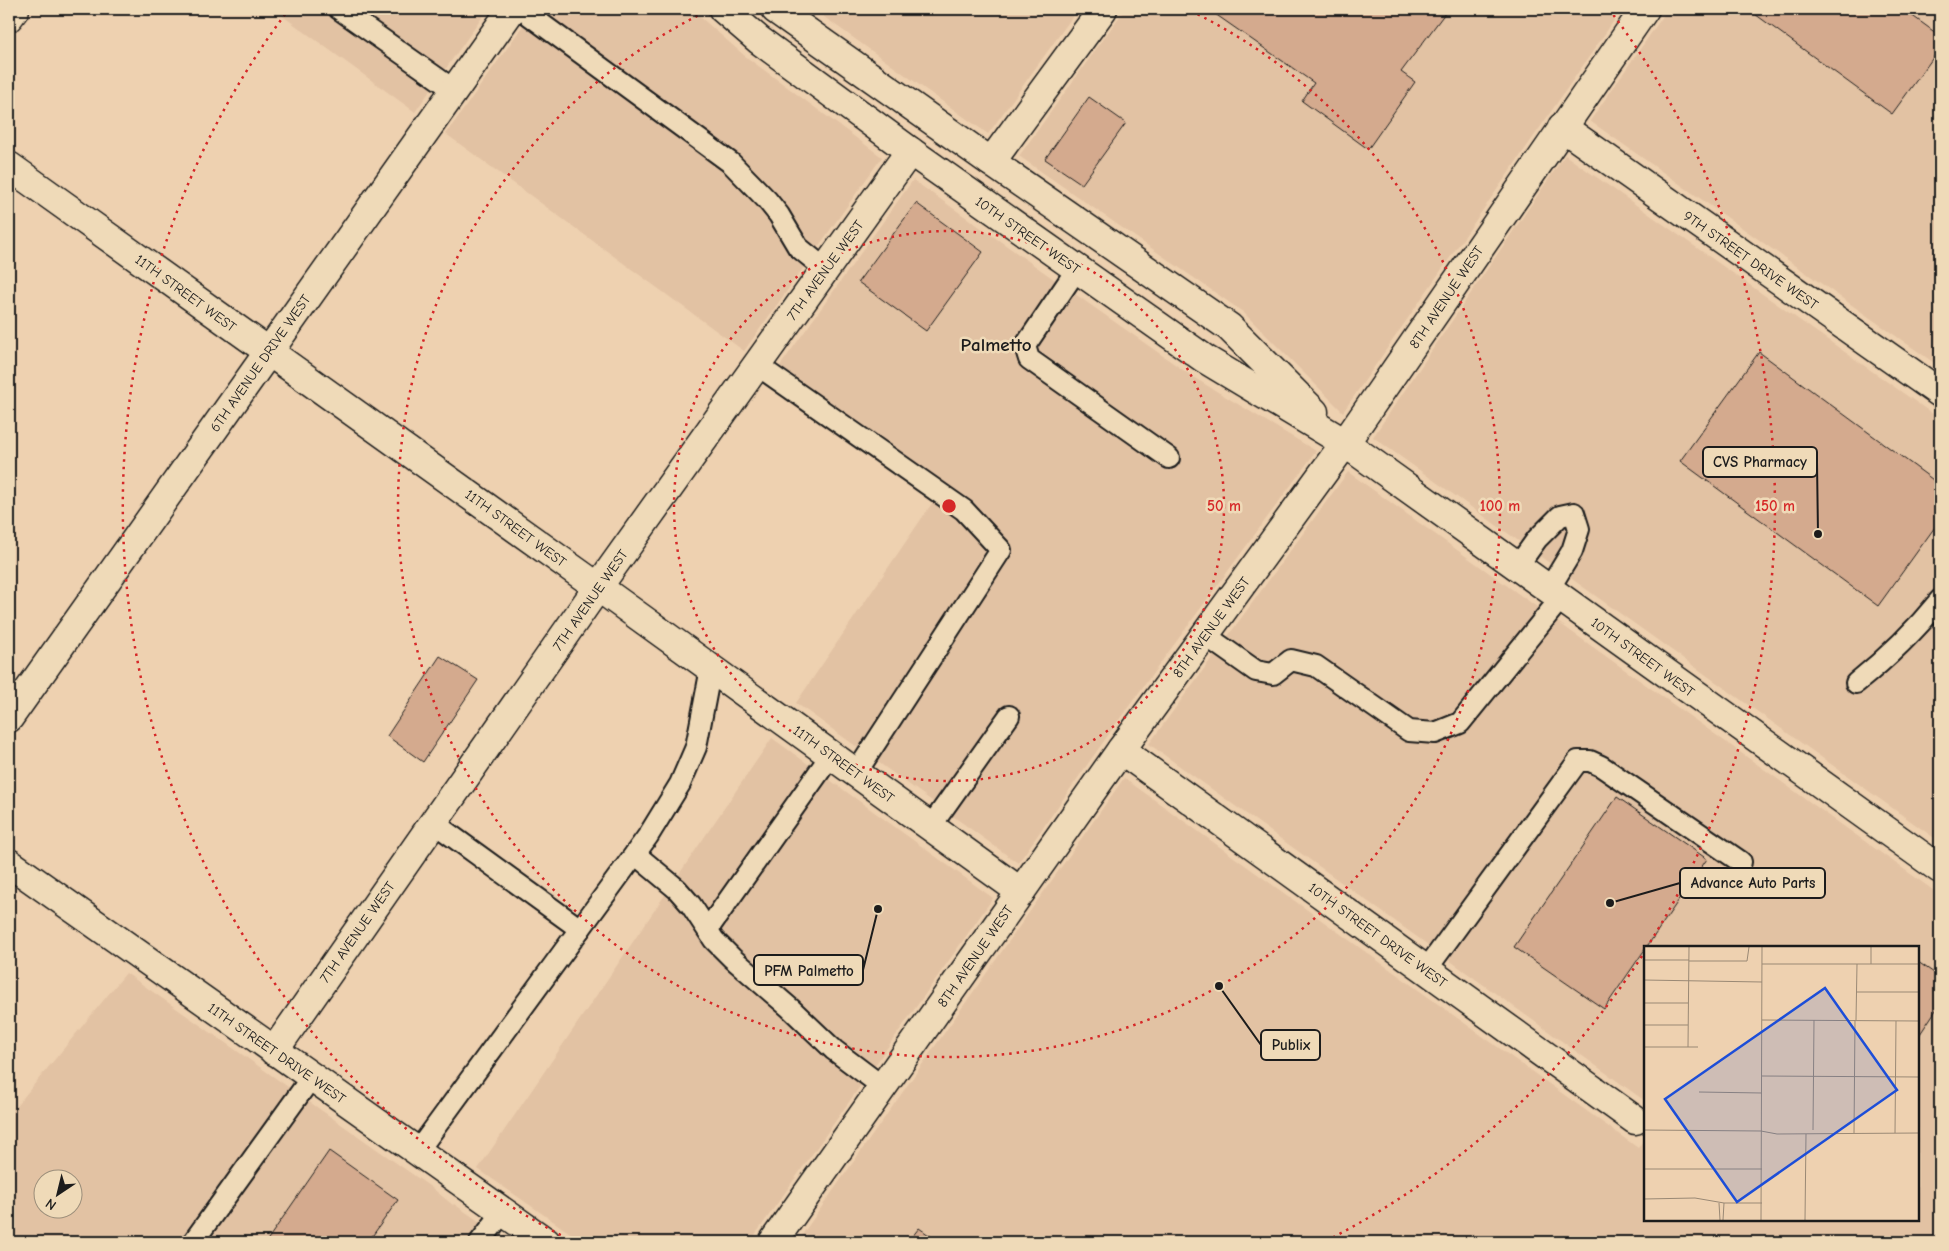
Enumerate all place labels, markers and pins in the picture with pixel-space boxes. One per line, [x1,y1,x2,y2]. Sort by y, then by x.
callout: CVS Pharmacy [1703,447,1817,477]
centre of rings [940,497,958,515]
callout: Advance Auto Parts [1680,868,1825,898]
callout: PFM Palmetto [754,955,863,985]
callout: Publix [1261,1030,1320,1060]

